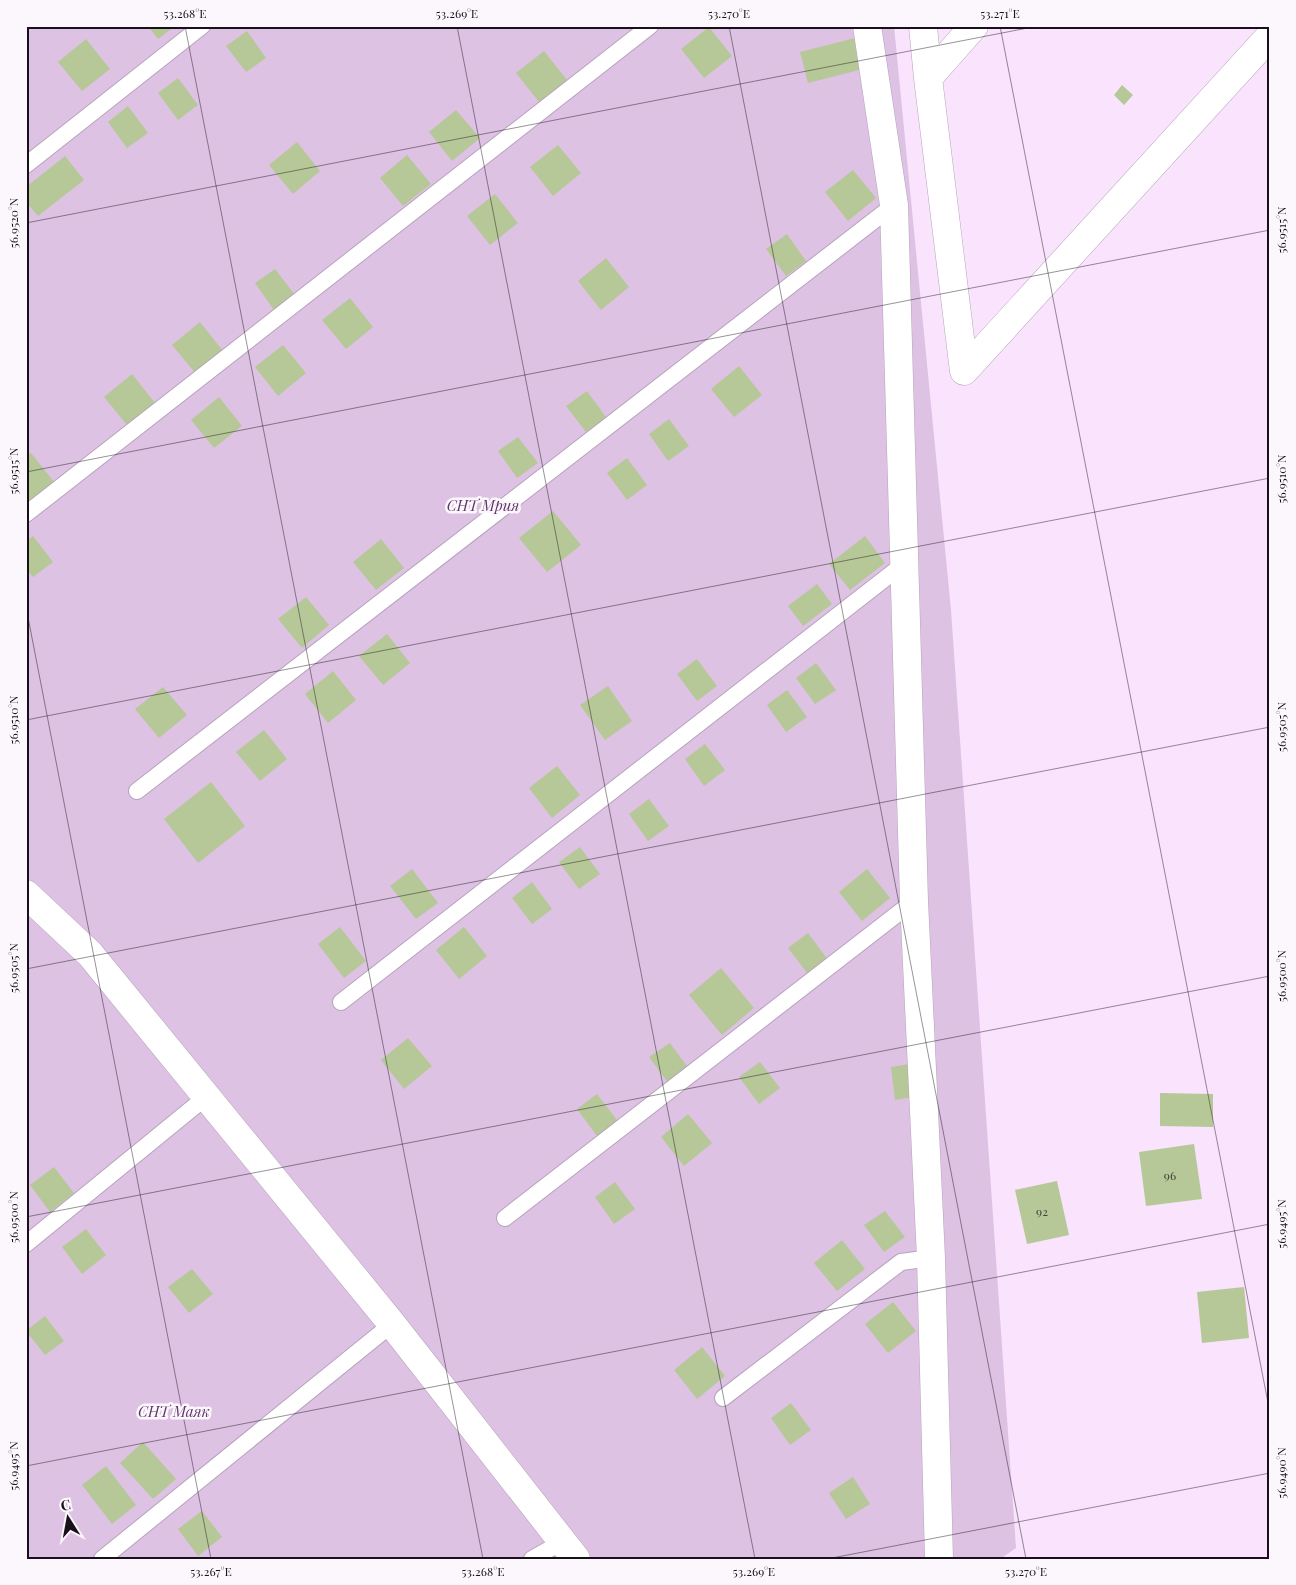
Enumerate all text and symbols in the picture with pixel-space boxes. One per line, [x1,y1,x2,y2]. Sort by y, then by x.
text: 53.268°E [164,5,206,21]
text: 53.269°E [436,5,478,21]
text: 53.270°E [708,5,750,21]
text: 53.271°E [980,5,1020,21]
text: 56.9520°N [5,197,21,248]
text: 56.9515°N [1273,206,1289,253]
text: 56.9515°N [5,447,21,494]
text: 56.9510°N [1273,454,1289,504]
park label: СНТ Мрия [447,495,519,515]
text: 56.9510°N [5,695,21,745]
text: 56.9505°N [1273,702,1289,752]
text: 56.9505°N [5,943,21,993]
text: 56.9500°N [1273,950,1289,1002]
house number: 96 [1164,1167,1176,1183]
text: 56.9500°N [5,1191,21,1243]
text: 56.9495°N [1273,1199,1289,1249]
house number: 92 [1036,1203,1048,1219]
park label: СНТ Маяк [138,1401,210,1421]
text: 56.9495°N [5,1441,21,1491]
text: 56.9490°N [1273,1447,1289,1499]
north arrow [42,1492,92,1542]
text: С [59,1494,72,1515]
text: 53.267°E [190,1563,232,1579]
text: 53.268°E [462,1563,504,1579]
text: 53.269°E [733,1563,775,1579]
text: 53.270°E [1005,1563,1047,1579]

